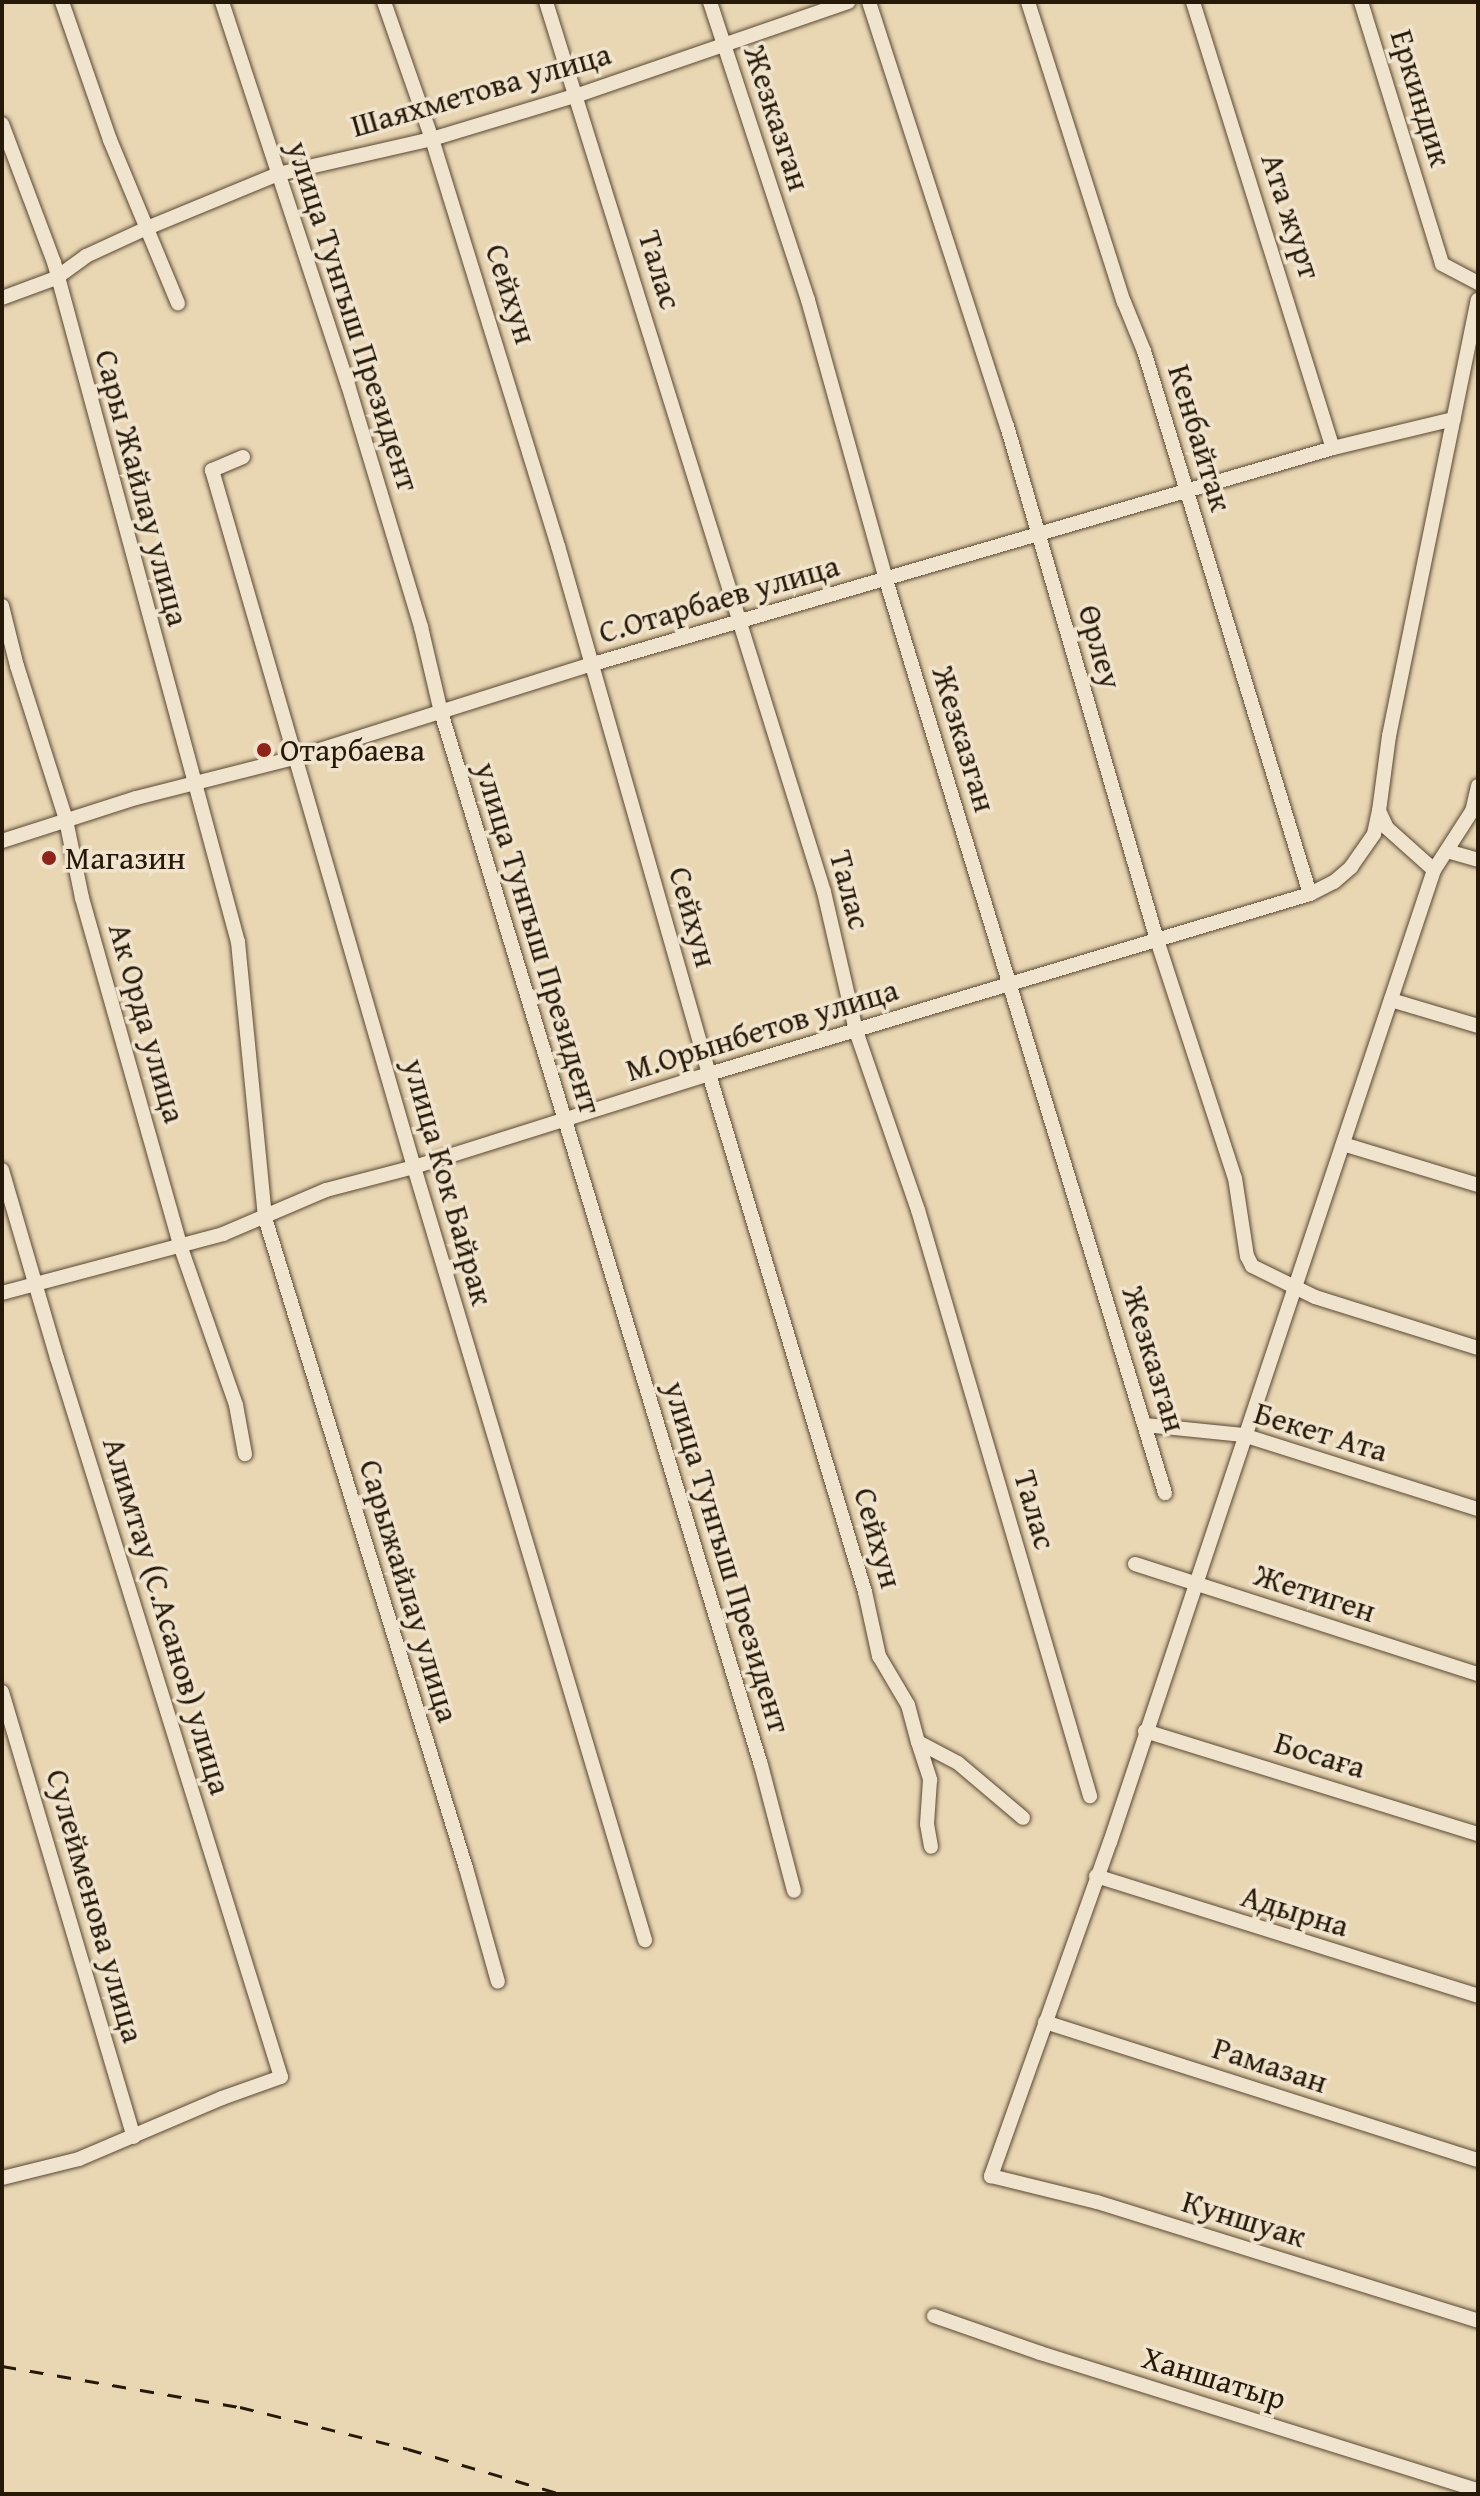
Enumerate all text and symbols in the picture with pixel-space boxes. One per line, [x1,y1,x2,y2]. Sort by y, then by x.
street label: Еркиндик [1382,25,1460,171]
street label: Шаяхметова улица [347,35,615,145]
street label: Жезказган [735,40,819,196]
street label: улица Тунгыш Президент [278,136,428,496]
street label: Ата журт [1253,148,1329,284]
street label: Талас [630,226,690,314]
street label: Сейхун [477,239,545,349]
street label: Сары Жайлау улица [87,346,197,630]
street label: Кенбайтак [1160,360,1240,516]
street label: С.Отарбаев улица [594,546,844,652]
street label: Өрлеу [1070,601,1130,693]
street label: Жезказган [924,661,1004,817]
place label: Отарбаева [280,731,425,769]
marker: Отарбаева [255,741,273,759]
street label: улица Тунгыш Президент [466,758,610,1118]
place label: Магазин [65,839,186,877]
street label: Талас [821,846,879,934]
marker: Магазин [40,849,58,867]
street label: Сейхун [660,862,726,972]
street label: Ак Орда улица [100,919,194,1127]
street label: М.Орынбетов улица [621,970,903,1090]
street label: улица Кок Байрак [394,1054,502,1310]
street label: Жезказган [1114,1281,1194,1437]
street label: улица Тунгыш Президент [655,1377,799,1737]
street label: Бекет Ата [1250,1394,1392,1470]
street label: Алимтау (С.Асанов) улица [94,1433,240,1799]
street label: Сарыжайлау улица [351,1455,467,1727]
street label: Талас [1005,1466,1065,1554]
street label: Сейхун [845,1483,911,1593]
street label: Жетиген [1250,1555,1380,1631]
street label: Босаға [1270,1723,1370,1787]
street label: Сулейменова улица [38,1765,152,2047]
street label: Адырна [1237,1877,1353,1945]
street label: Рамазан [1208,2028,1332,2102]
street label: Куншуак [1178,2182,1310,2256]
street label: Ханшатыр [1138,2338,1290,2418]

